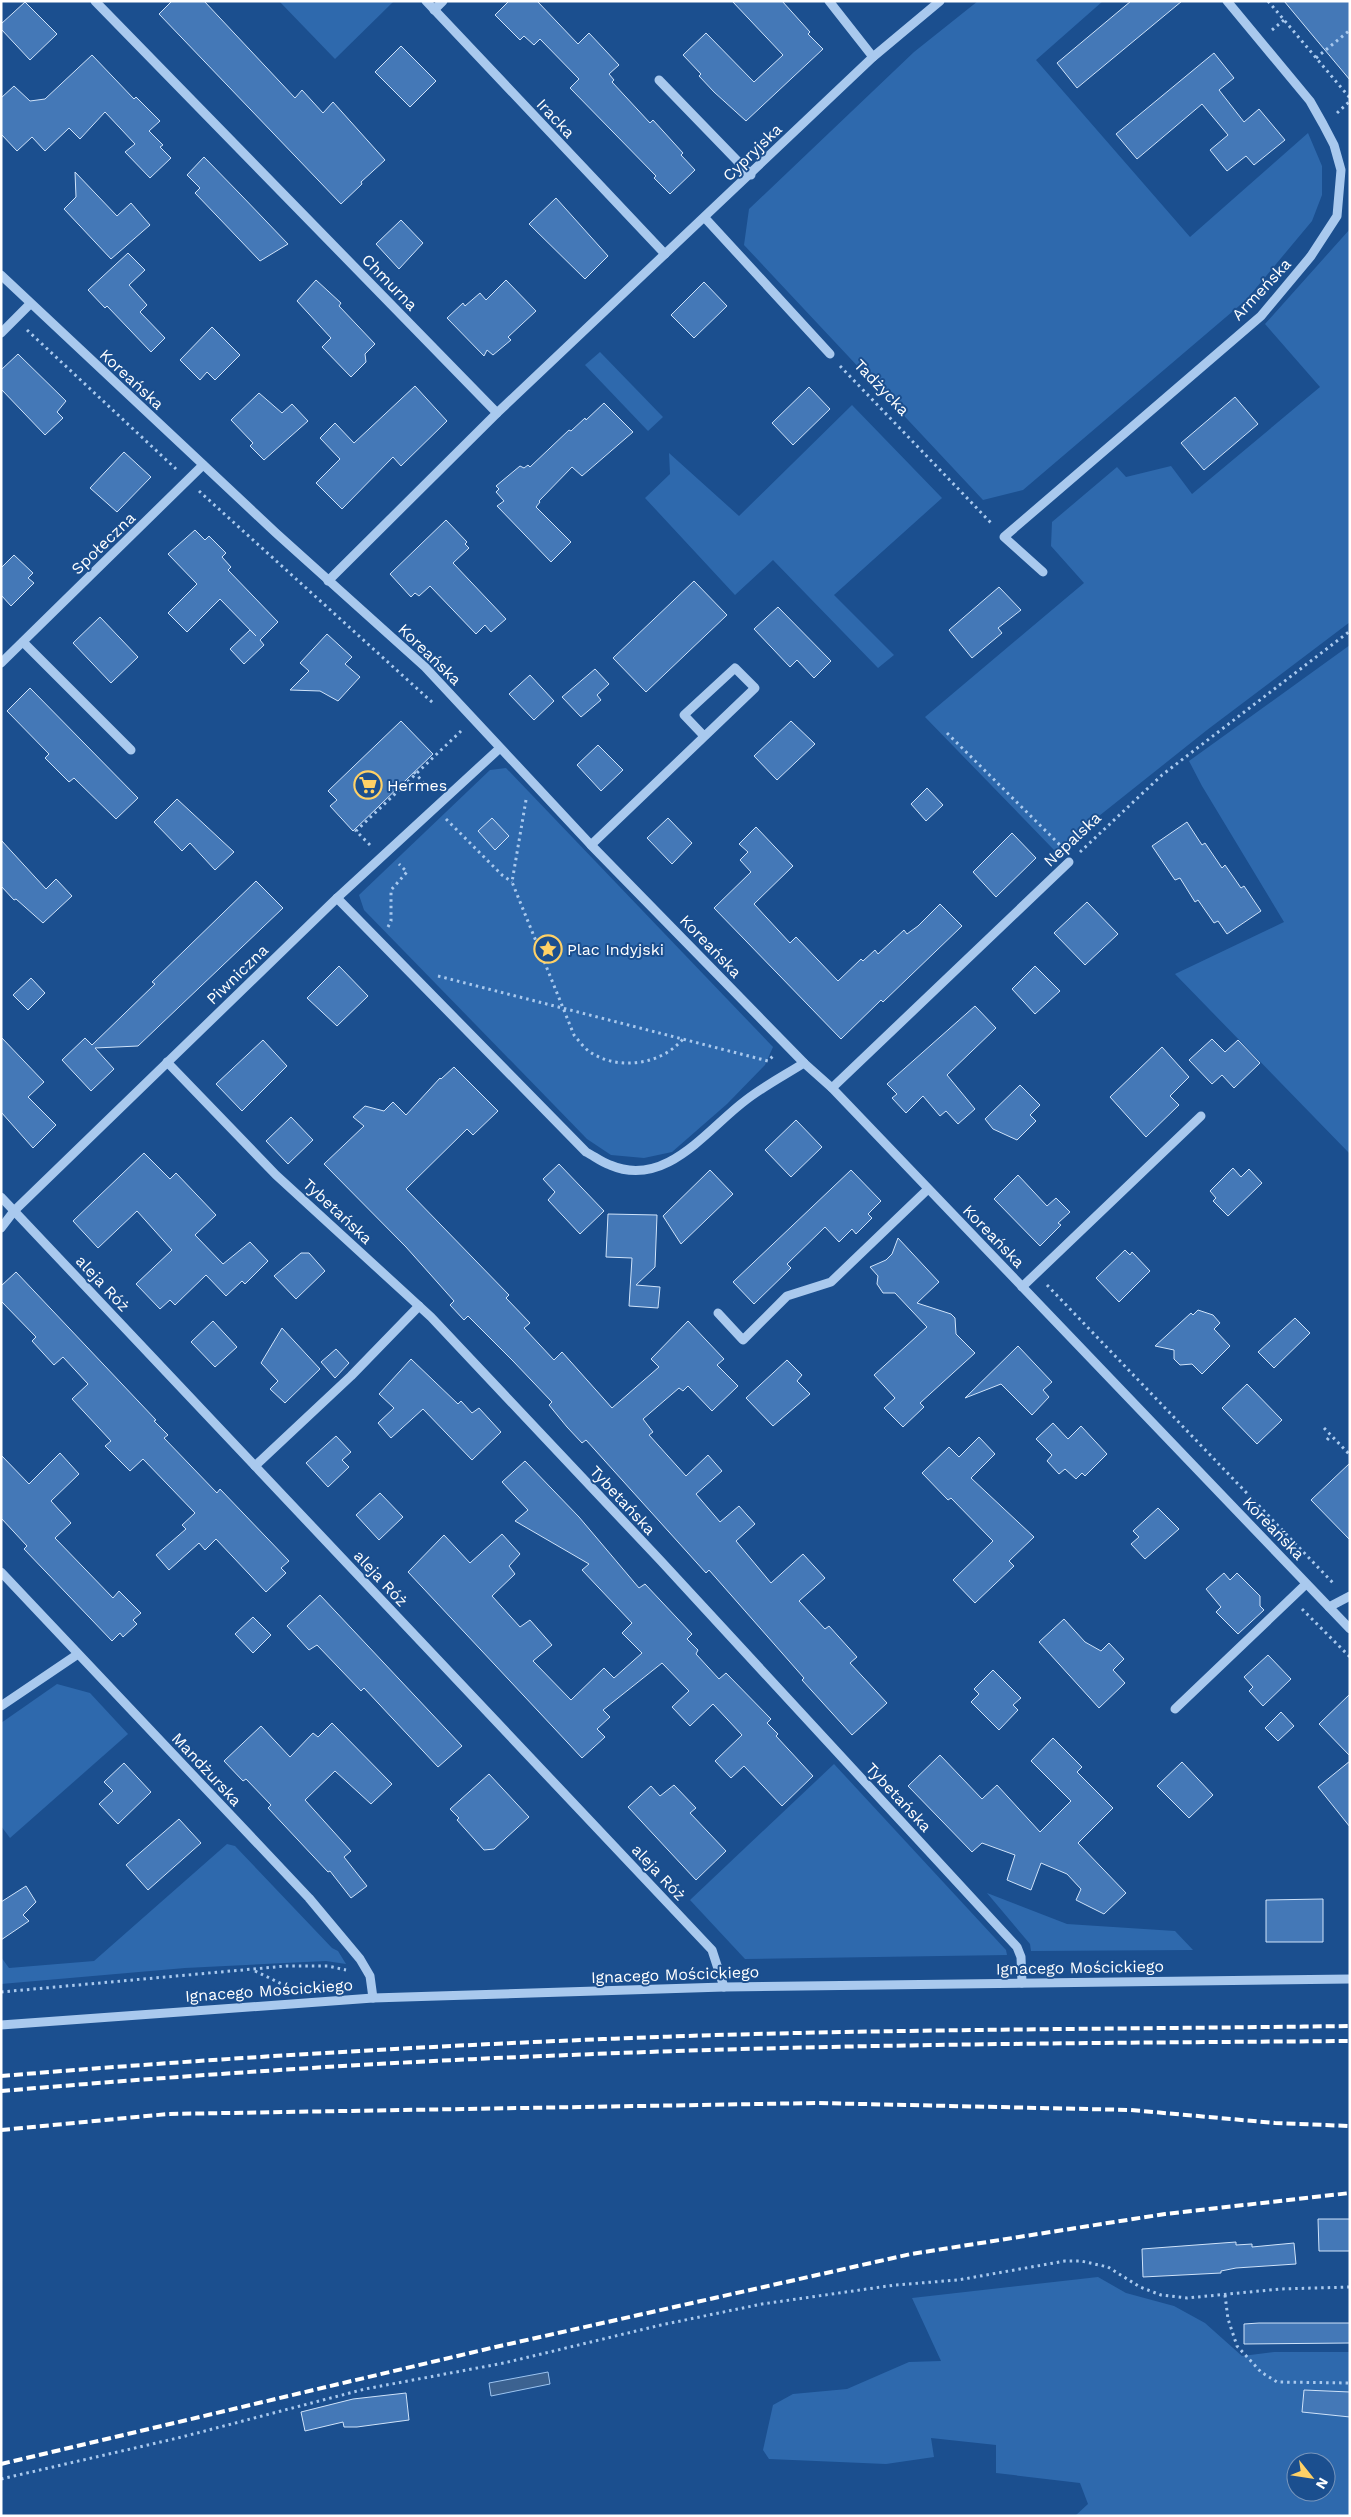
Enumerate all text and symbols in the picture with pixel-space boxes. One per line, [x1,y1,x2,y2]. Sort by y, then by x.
street label: Iracka [533,95,579,142]
street label: Cypryjska [719,120,786,185]
street label: Chmurna [358,250,421,315]
street label: Armeńska [1228,254,1295,324]
street label: Koreańska [96,345,168,414]
street label: Tadżycka [850,355,913,419]
street label: Społeczna [67,508,139,578]
street label: Koreańska [394,620,465,689]
supermarket icon: Hermes [353,770,383,800]
place label: Hermes [387,776,447,795]
street label: Nepalska [1040,808,1105,871]
street label: Koreańska [676,911,745,982]
place icon: Plac Indyjski [533,934,563,964]
street label: Piwniczna [203,940,272,1008]
place label: Plac Indyjski [567,940,664,959]
street label: Tybetańska [299,1175,376,1248]
street label: Koreańska [959,1201,1028,1272]
street label: aleja Róż [72,1251,133,1315]
street label: Tybetańska [586,1462,659,1539]
street label: Koreańska [1239,1493,1308,1564]
street label: aleja Róż [350,1546,411,1610]
street label: Mandżurska [168,1729,245,1810]
street label: Tybetańska [862,1759,935,1836]
street label: aleja Róż [628,1840,689,1904]
street label: Ignacego Mościckiego [996,1957,1164,1978]
street label: Ignacego Mościckiego [591,1962,759,1987]
street label: Ignacego Mościckiego [184,1975,354,2006]
north arrow [1286,2452,1336,2502]
text: N [1313,2475,1332,2492]

